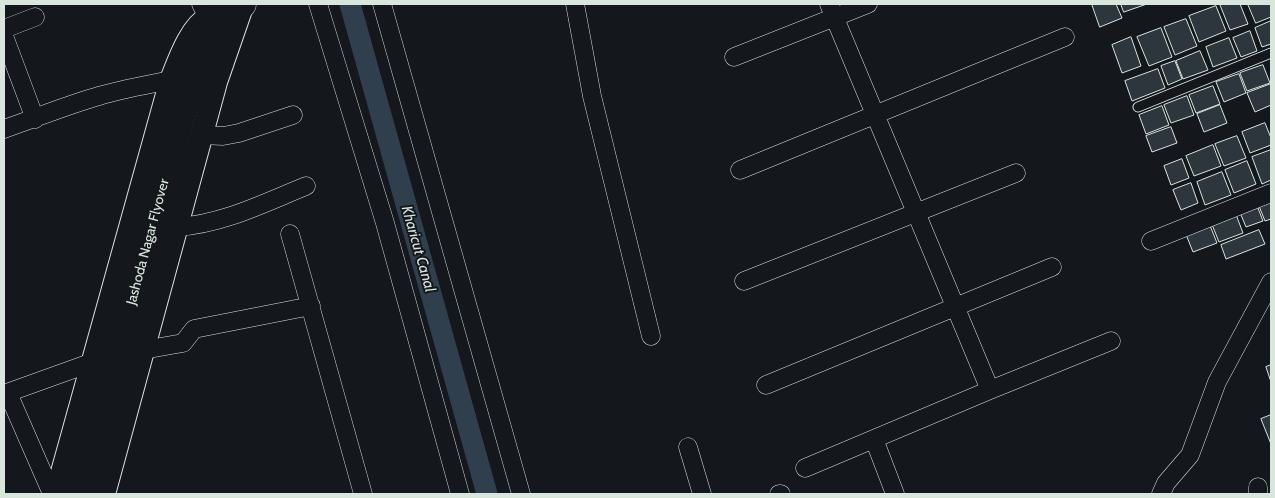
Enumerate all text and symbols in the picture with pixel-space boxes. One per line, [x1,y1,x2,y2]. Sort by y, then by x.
street label: Jashoda Nagar Flyover [123,177,173,307]
water label: Kharicut Canal [397,204,439,294]

